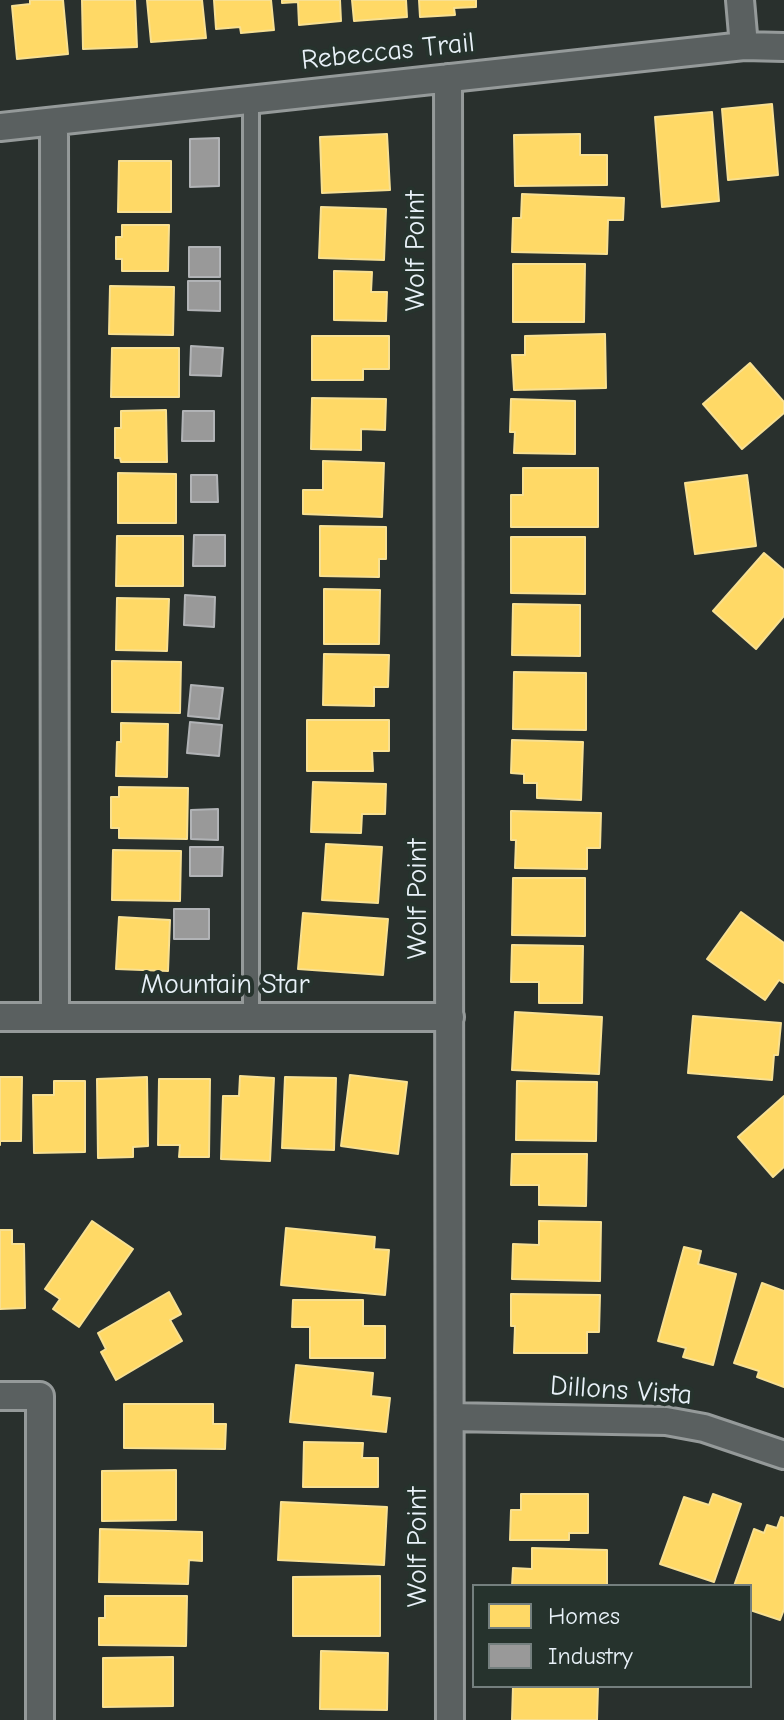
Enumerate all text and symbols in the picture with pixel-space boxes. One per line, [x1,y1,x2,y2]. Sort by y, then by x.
street label: Rebeccas Trail [300,26,476,78]
street label: Wolf Point [399,191,433,311]
street label: Wolf Point [401,839,435,959]
street label: Mountain Star [140,968,310,1002]
street label: Dillons Vista [549,1369,693,1413]
street label: Wolf Point [401,1487,435,1607]
legend [472,1584,752,1688]
text: Homes [548,1602,620,1630]
text: Industry [548,1642,633,1670]

